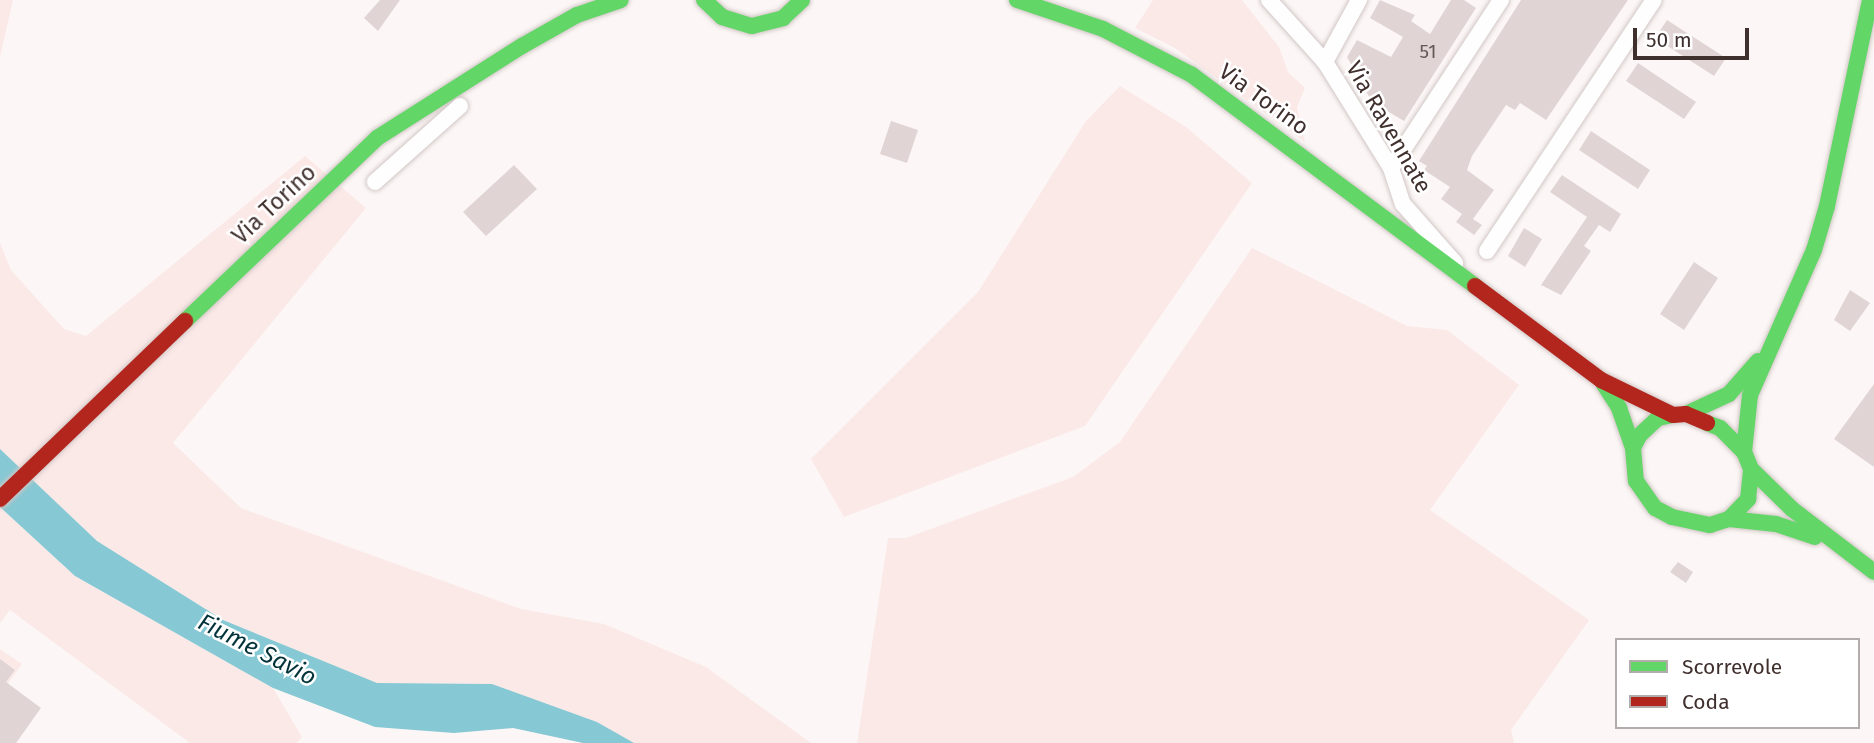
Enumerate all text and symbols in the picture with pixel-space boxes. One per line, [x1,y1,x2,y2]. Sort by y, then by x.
scale bar [1636,14,1752,58]
text: 50 m [1646,27,1692,53]
house number: 51 [1420,41,1436,63]
street label: Via Ravennate [1340,56,1438,198]
street label: Via Torino [1214,57,1314,141]
street label: Via Torino [226,158,322,250]
water label: Fiume Savio [193,608,321,692]
legend [1615,638,1860,729]
text: Scorrevole [1682,654,1782,680]
text: Coda [1682,689,1730,715]

